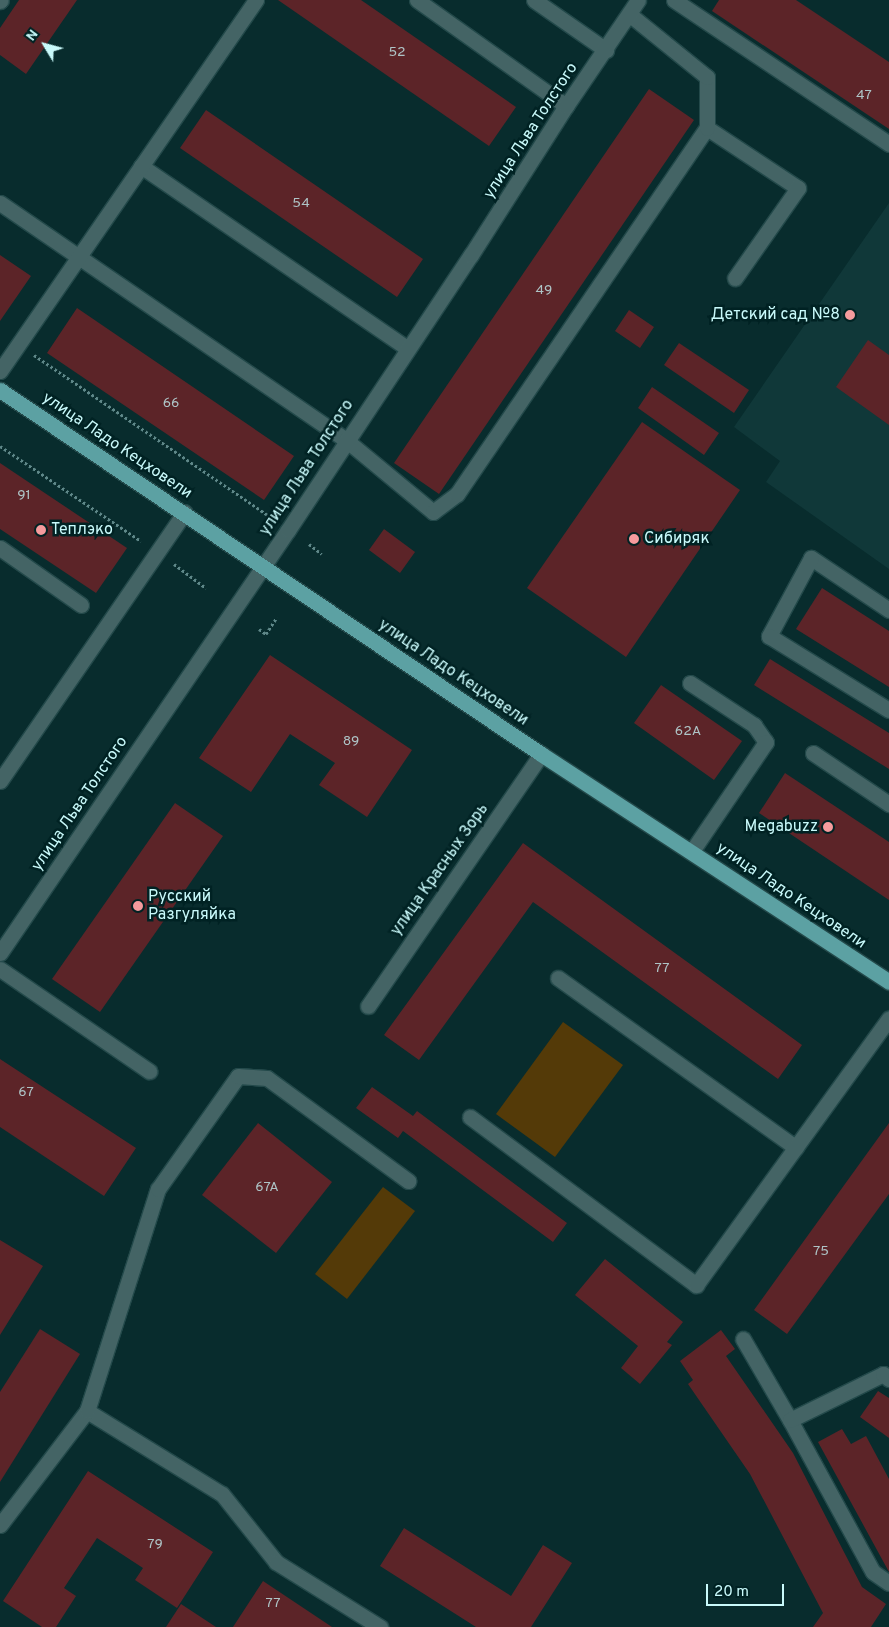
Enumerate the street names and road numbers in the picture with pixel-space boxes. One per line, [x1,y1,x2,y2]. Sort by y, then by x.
street label: улица Льва Толстого [480,59,582,203]
street label: улица Ладо Кецховели [38,389,196,503]
street label: улица Льва Толстого [256,396,358,540]
street label: улица Ладо Кецховели [374,616,532,730]
street label: улица Льва Толстого [28,733,132,875]
street label: улица Красных Зорь [387,800,493,940]
street label: улица Ладо Кецховели [712,839,870,953]

